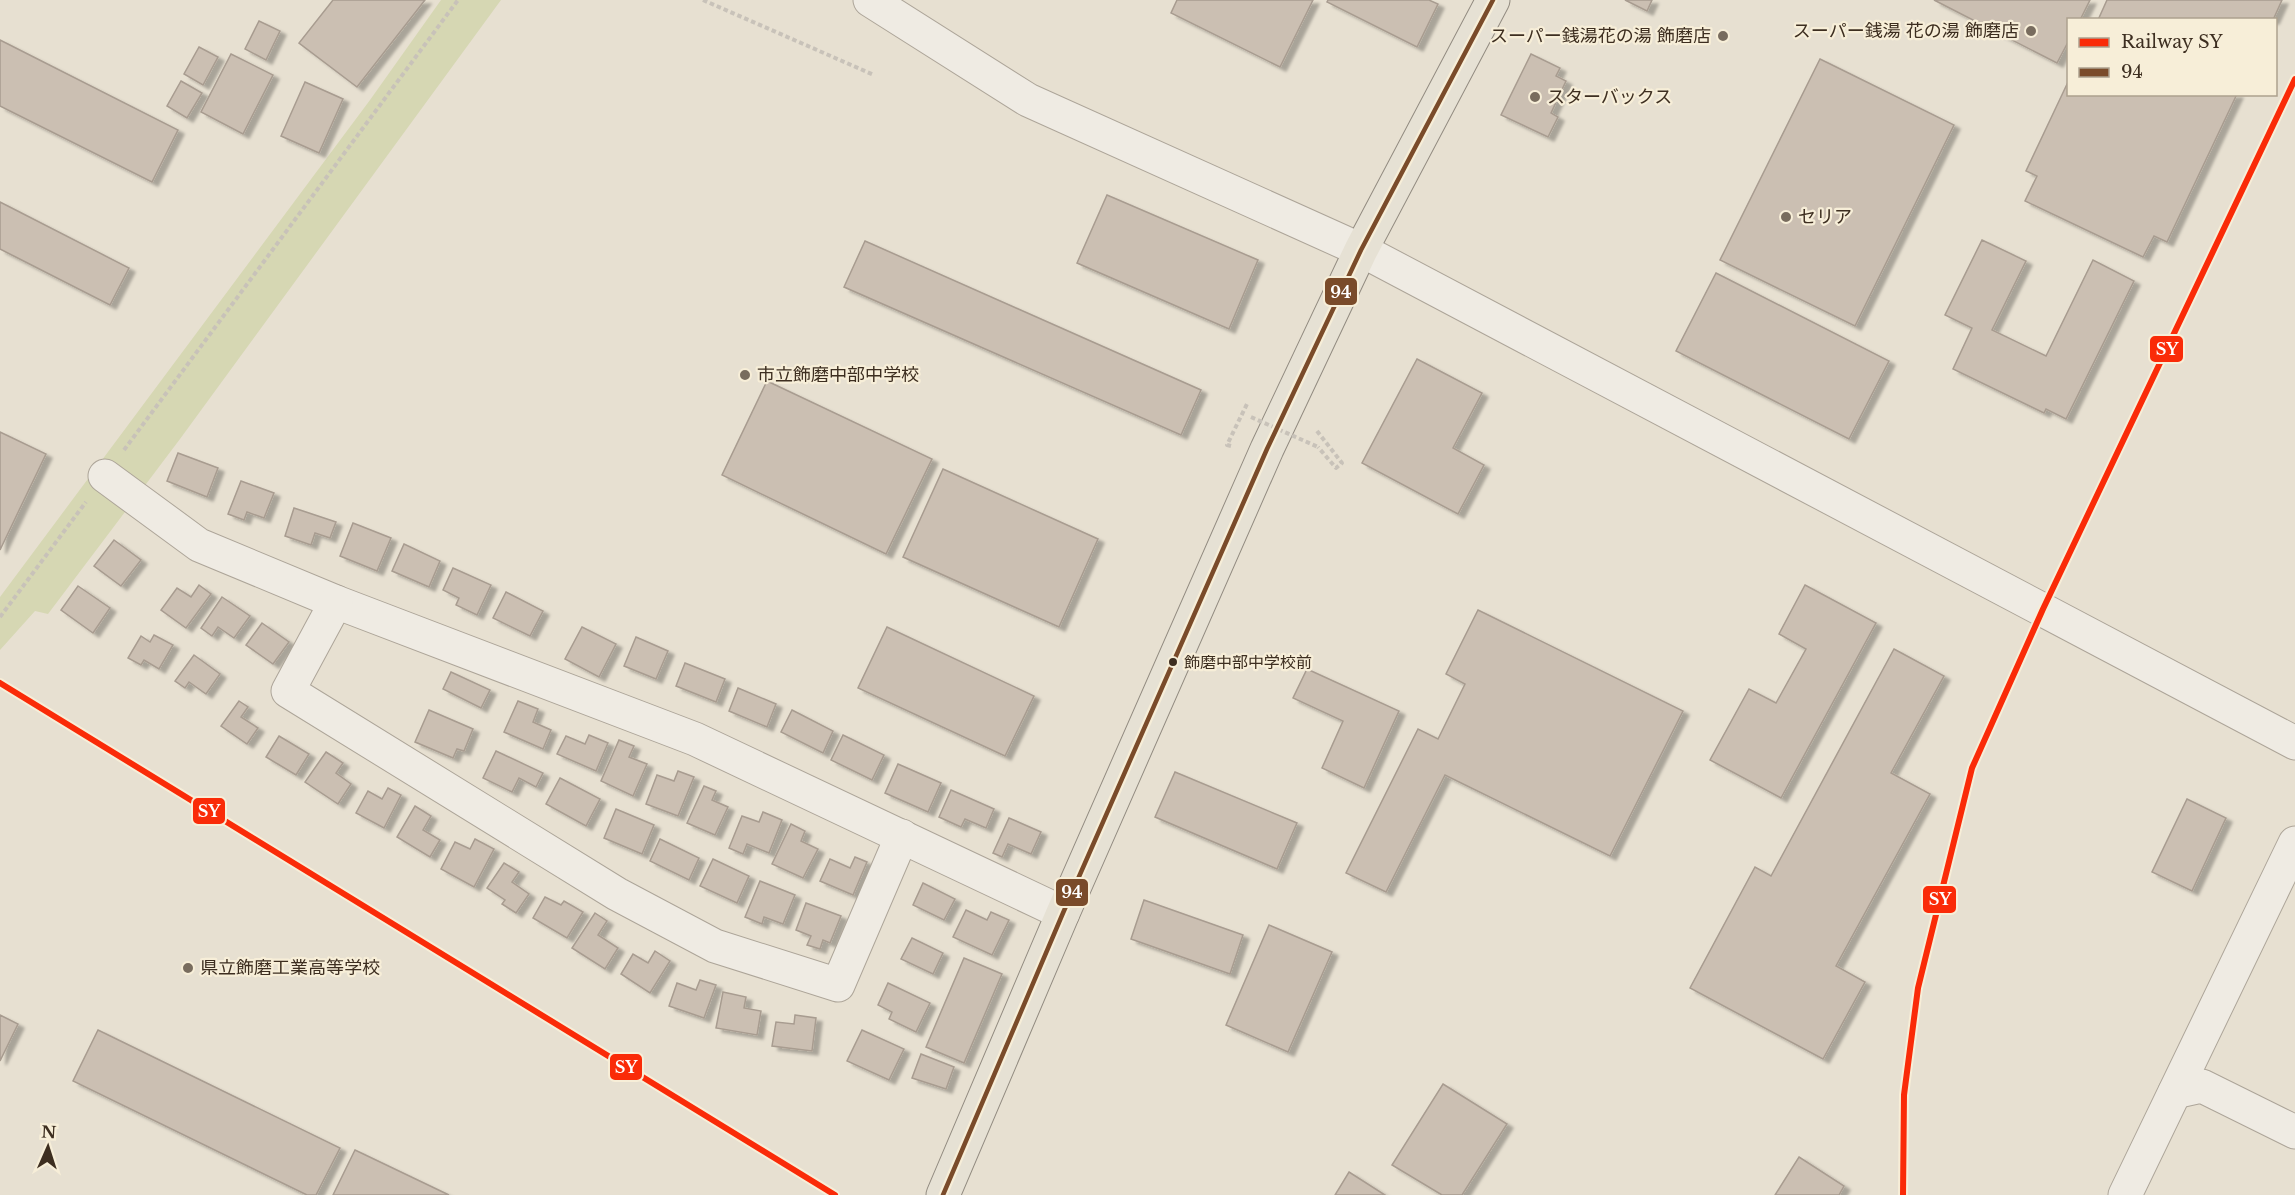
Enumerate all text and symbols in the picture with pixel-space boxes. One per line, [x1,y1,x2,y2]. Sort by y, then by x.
legend [2067,18,2277,96]
place label: スーパー銭湯 花の湯 飾磨店 [1793,20,2019,42]
marker: スーパー銭湯 花の湯 飾磨店 [2024,24,2038,38]
place label: スーパー銭湯花の湯 飾磨店 [1490,25,1711,47]
marker: スーパー銭湯花の湯 飾磨店 [1716,29,1730,43]
text: Railway SY [2121,31,2223,53]
text: 94 [2121,61,2143,83]
place label: スターバックス [1547,86,1672,108]
marker: スターバックス [1528,90,1542,104]
place label: セリア [1798,206,1852,228]
marker: セリア [1779,210,1793,224]
line badge: 94 [1324,277,1358,306]
text: 94 [1330,282,1352,302]
line badge: SY [2149,335,2184,363]
text: SY [2156,339,2179,359]
place label: 市立飾磨中部中学校 [757,364,919,386]
marker: 市立飾磨中部中学校 [738,368,752,382]
place label: 飾磨中部中学校前 [1184,652,1312,672]
marker: 飾磨中部中学校前 [1167,656,1179,668]
line badge: SY [192,797,226,825]
text: SY [198,801,221,821]
line badge: 94 [1055,878,1089,907]
text: 94 [1061,882,1083,902]
line badge: SY [1922,885,1957,914]
text: SY [1929,889,1952,909]
place label: 県立飾磨工業高等学校 [200,957,380,979]
marker: 県立飾磨工業高等学校 [181,961,195,975]
line badge: SY [609,1053,643,1081]
text: SY [615,1057,638,1077]
north arrow [18,1117,78,1177]
text: N [41,1122,57,1142]

